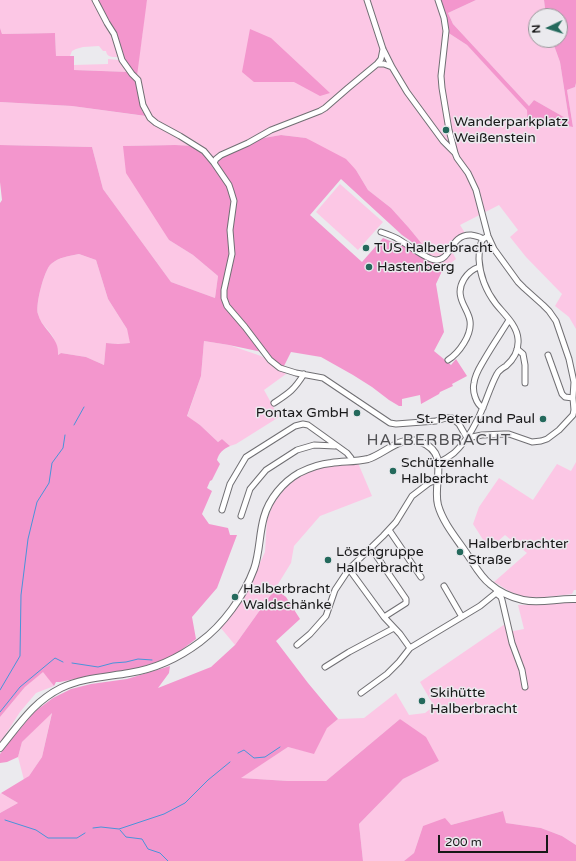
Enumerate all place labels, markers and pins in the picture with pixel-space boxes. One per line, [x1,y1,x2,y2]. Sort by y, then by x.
place label: Wanderparkplatz Weißenstein [454,114,568,146]
marker: Wanderparkplatz Weißenstein [441,125,451,135]
place label: TUS Halberbracht [374,240,493,256]
marker: TUS Halberbracht [361,243,371,253]
place label: Hastenberg [377,259,455,275]
marker: Hastenberg [364,262,374,272]
place label: Pontax GmbH [256,405,349,421]
marker: Pontax GmbH [352,408,362,418]
place label: St. Peter und Paul [416,411,535,427]
marker: St. Peter und Paul [538,414,548,424]
place label: Schützenhalle Halberbracht [401,455,494,488]
marker: Schützenhalle Halberbracht [388,466,398,476]
place label: Halberbrachter Straße [468,536,568,568]
place label: Löschgruppe Halberbracht [336,544,424,576]
marker: Halberbrachter Straße [455,547,465,557]
marker: Löschgruppe Halberbracht [323,555,333,565]
place label: Halberbracht Waldschänke [243,581,331,614]
marker: Halberbracht Waldschänke [230,592,240,602]
place label: Skihütte Halberbracht [430,685,517,718]
marker: Skihütte Halberbracht [417,696,427,706]

